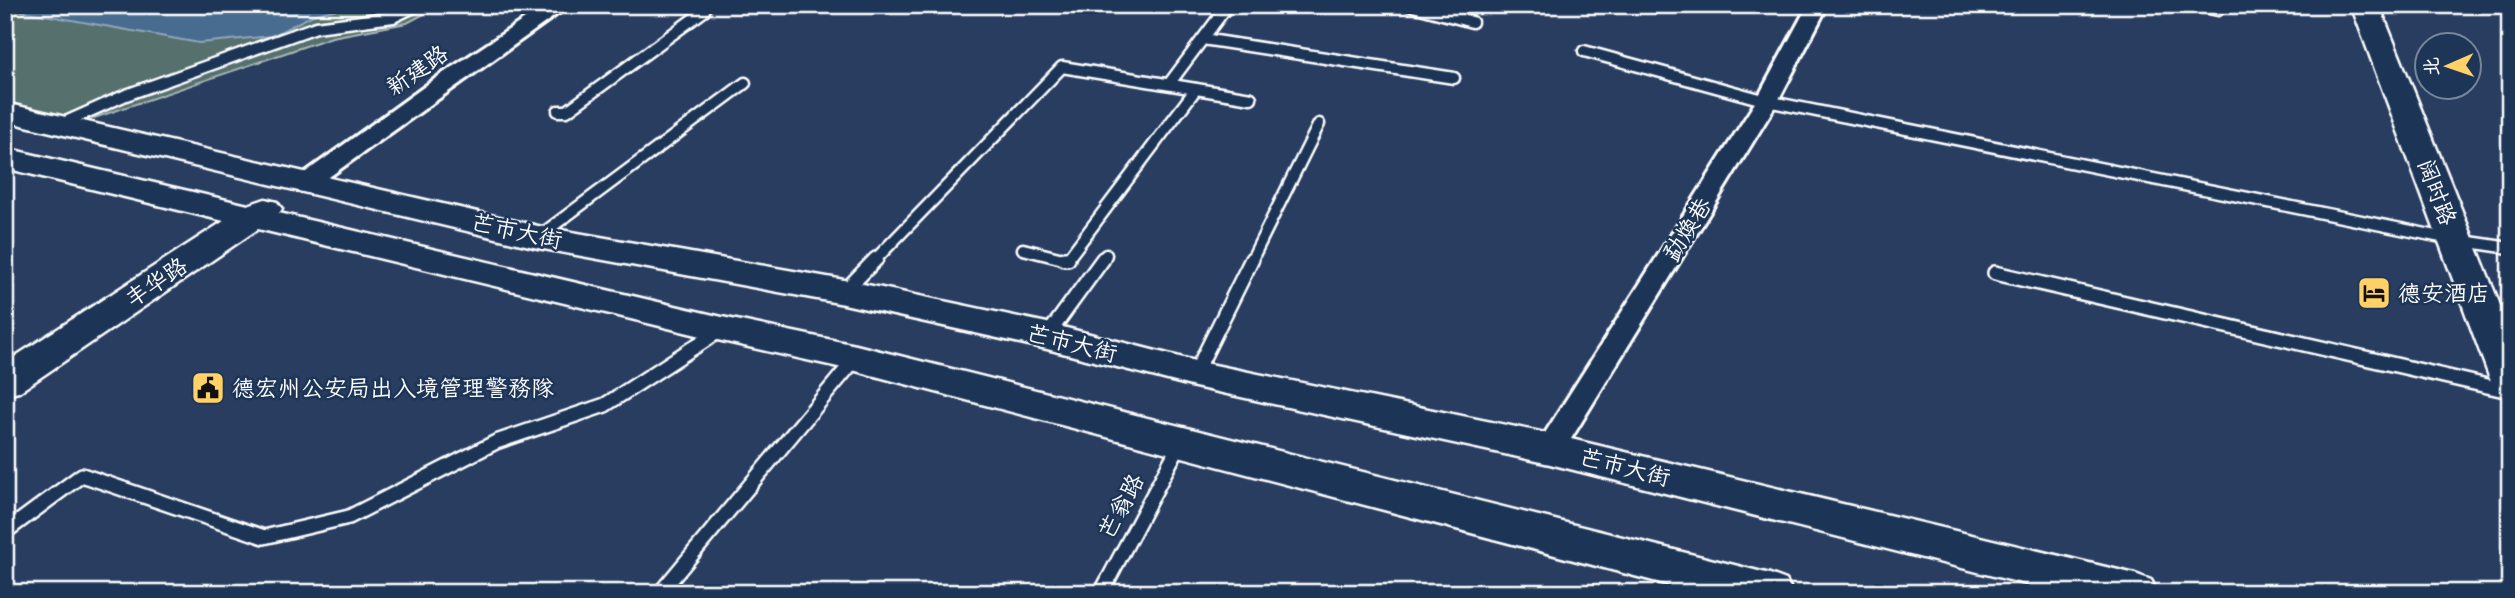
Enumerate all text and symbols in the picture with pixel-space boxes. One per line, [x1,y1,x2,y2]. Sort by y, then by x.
north arrow [2414,32,2484,102]
street label: 新建路 [381,40,453,101]
text: 北 [2421,57,2443,76]
street label: 阔时路 [2412,155,2462,229]
street label: 勐焕巷 [1658,192,1718,266]
street label: 芒市大街 [469,209,565,254]
street label: 丰华路 [120,252,192,313]
hotel icon: 德安酒店 [2355,274,2393,312]
place label: 德安酒店 [2398,280,2490,307]
street label: 芒市大街 [1024,319,1120,368]
public building icon: 德宏州公安局出入境管理警務隊 [189,369,227,407]
place label: 德宏州公安局出入境管理警務隊 [232,375,554,402]
street label: 芒市大街 [1577,443,1673,492]
street label: 芒翁路 [1093,469,1150,543]

